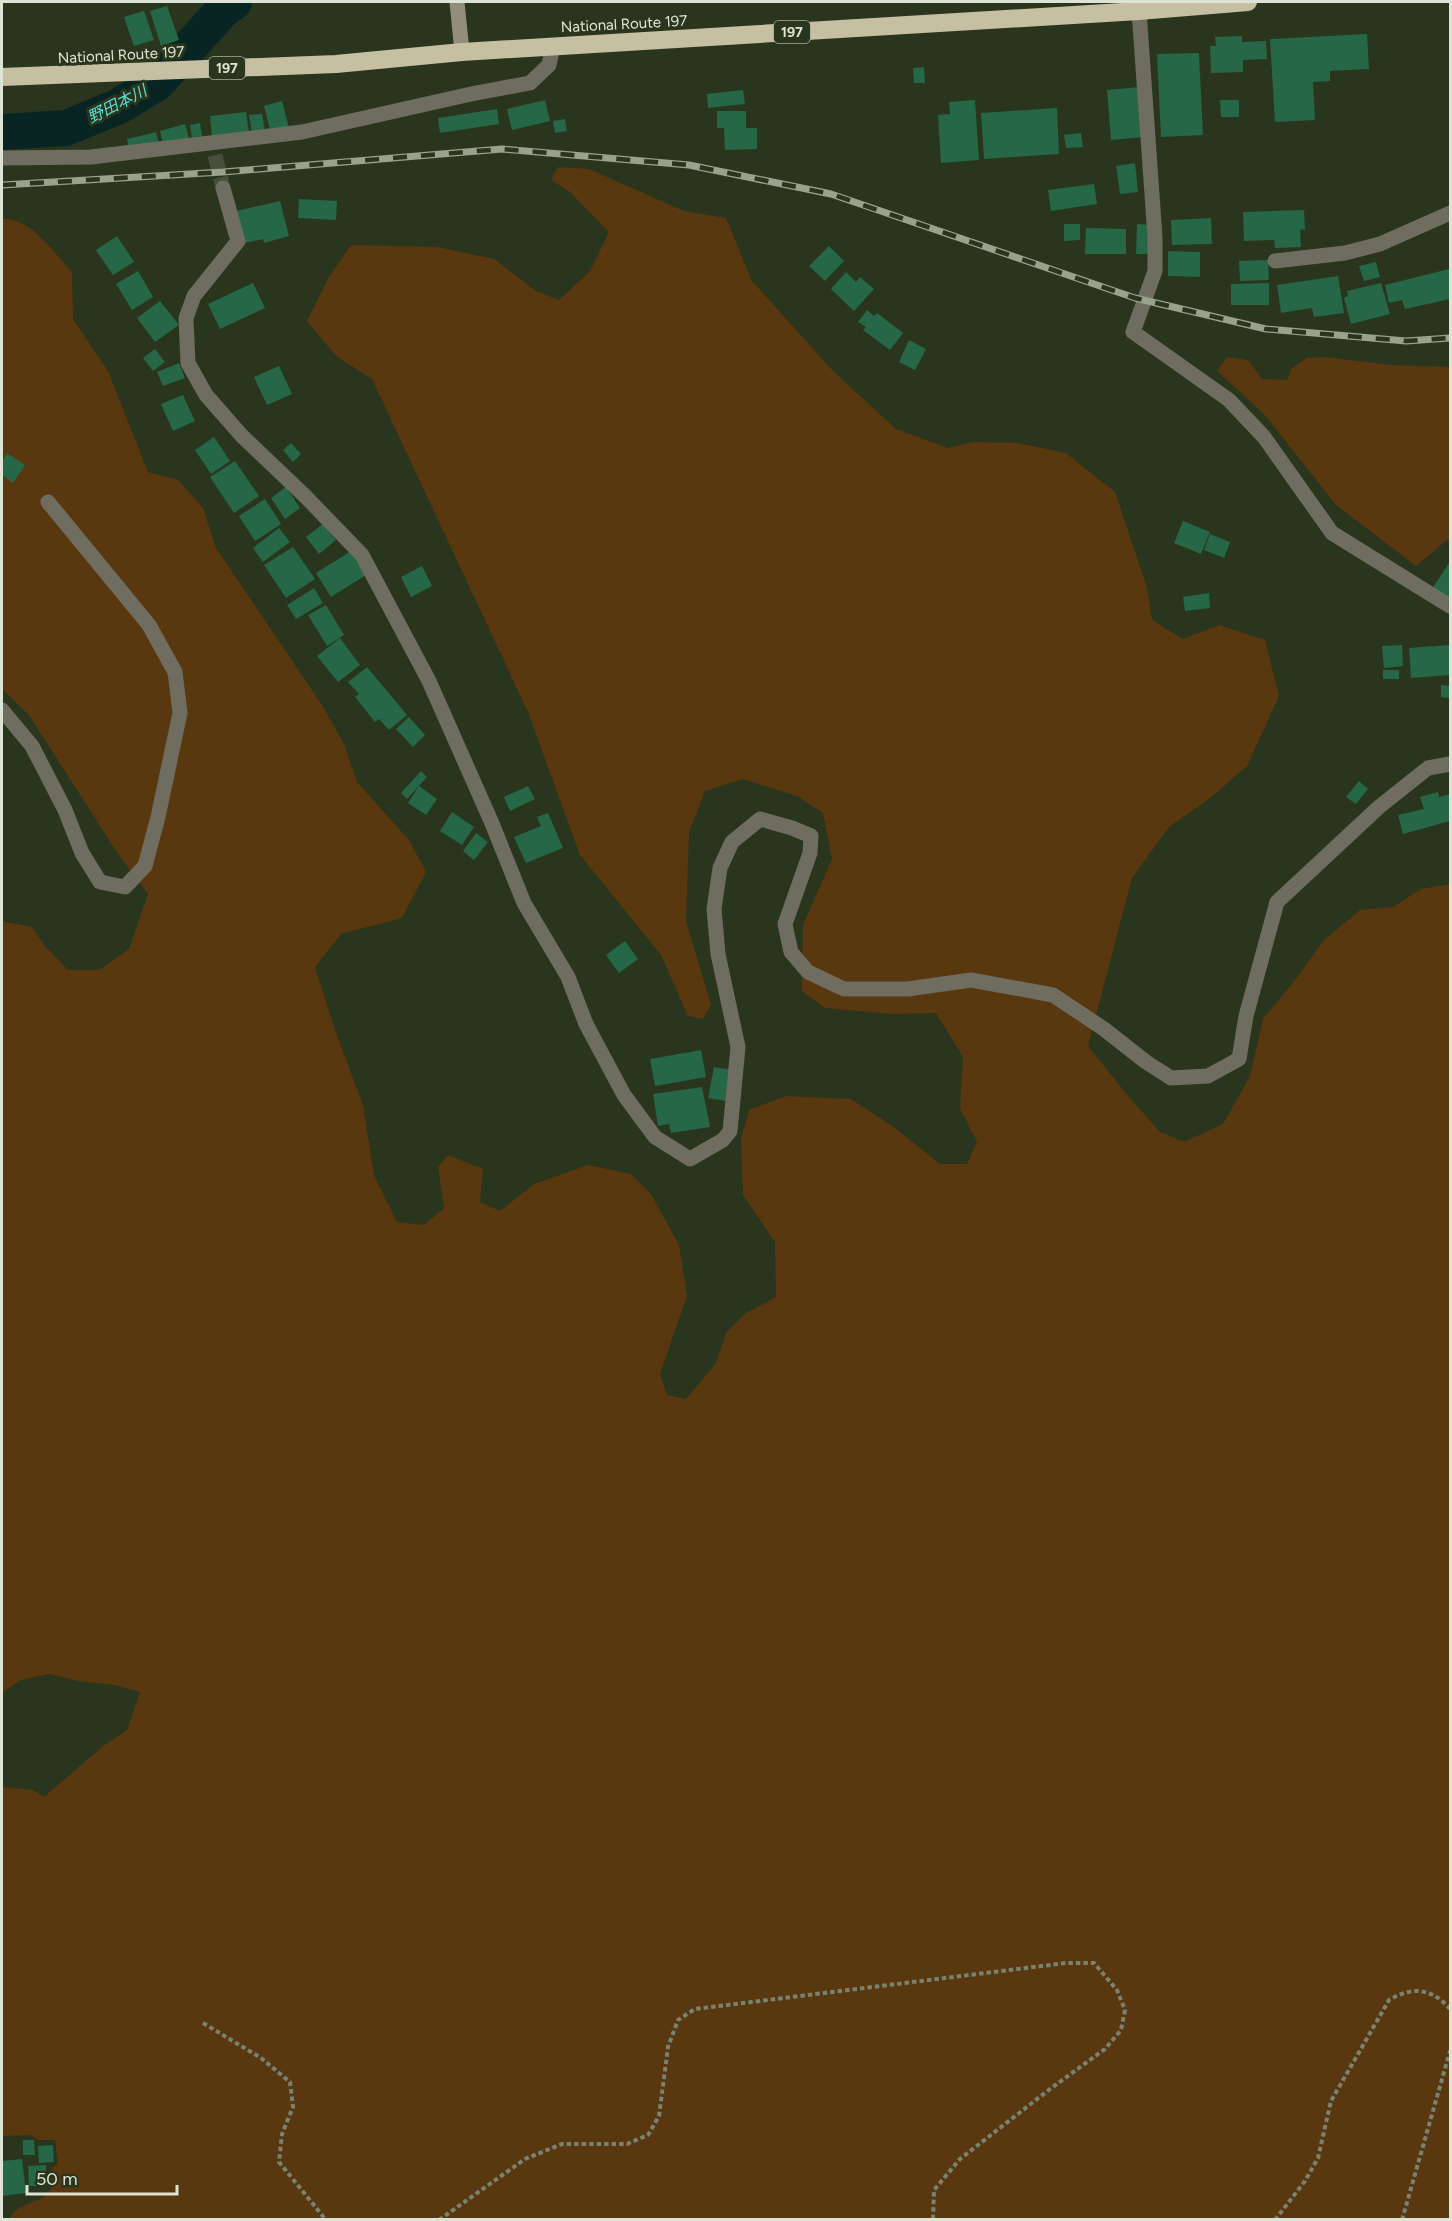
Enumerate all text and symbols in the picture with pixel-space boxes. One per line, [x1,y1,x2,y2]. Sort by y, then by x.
street label: National Route 197 [560,12,688,36]
road number: 197 [774,21,810,43]
street label: National Route 197 [57,43,185,67]
road number: 197 [209,57,245,79]
water label: 野田本川 [84,80,152,127]
scale bar [27,2158,177,2196]
text: 50 m [36,2168,78,2190]

